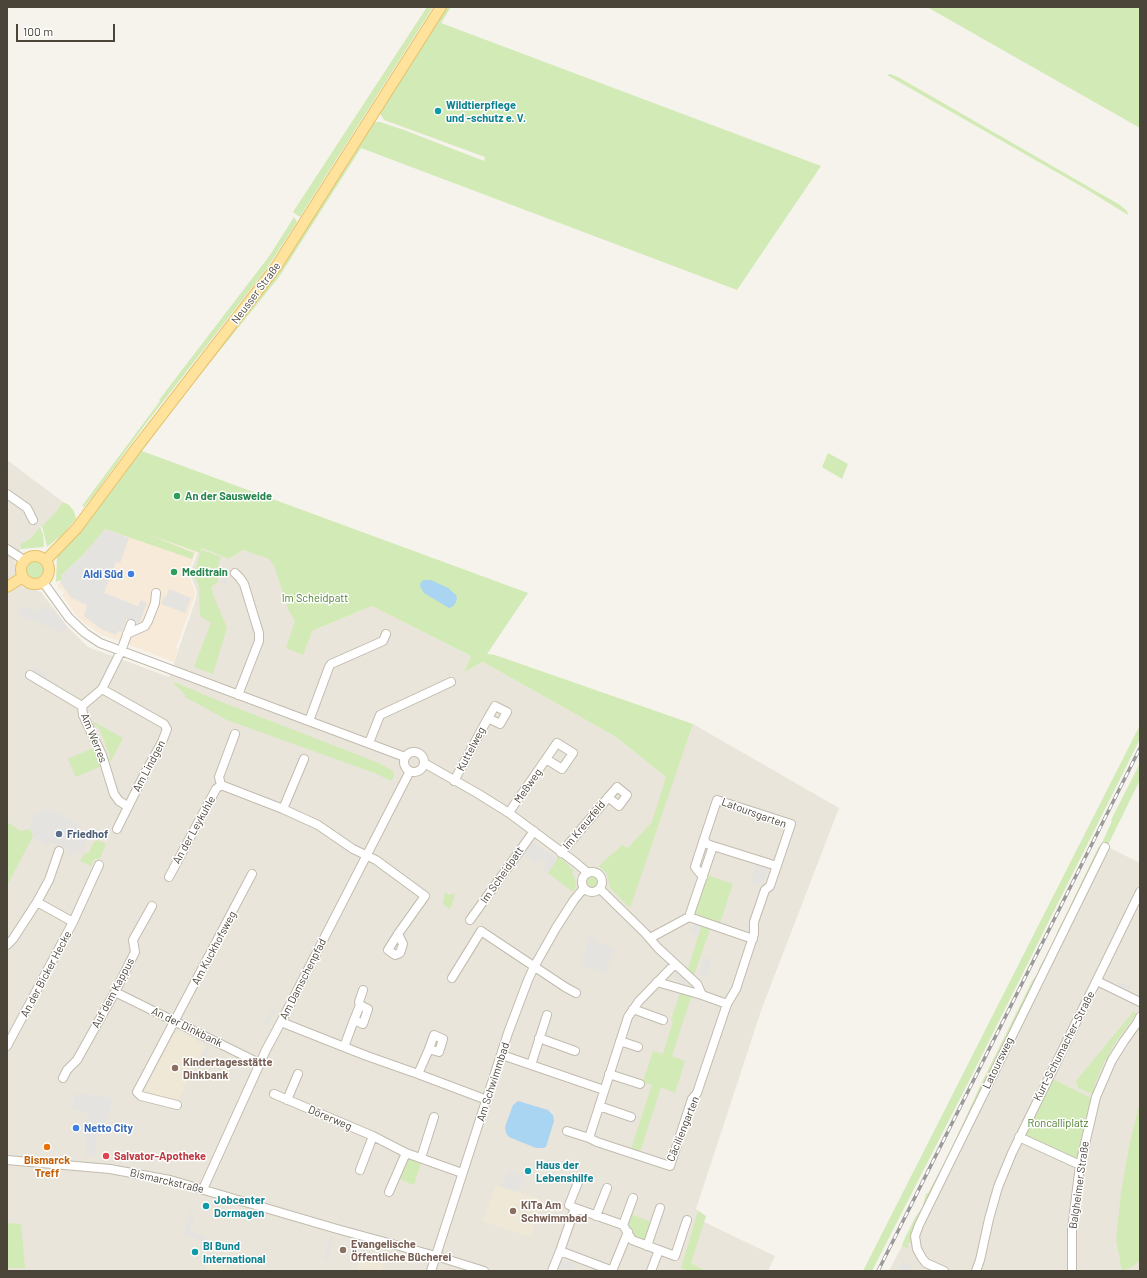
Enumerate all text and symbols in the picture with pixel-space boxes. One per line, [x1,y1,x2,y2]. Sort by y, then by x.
scale bar [18,16,117,42]
text: 100 m [23,24,53,38]
place label: Wildtierpflege und -schutz e. V. [446,98,526,124]
marker: Wildtierpflege und -schutz e. V. [433,106,443,116]
street label: Neusser Straße [229,260,283,326]
place label: An der Sausweide [185,489,272,503]
marker: An der Sausweide [172,491,182,501]
place label: Meditrain [182,565,228,579]
place label: Aldi Süd [83,567,123,581]
marker: Meditrain [169,567,179,577]
marker: Aldi Süd [126,569,136,579]
park label: Im Scheidpatt [282,591,348,605]
street label: Am Werres [78,711,110,765]
street label: Kuttelweg [454,725,488,773]
street label: Am Lindgen [130,738,168,794]
street label: Meßweg [511,766,545,806]
street label: An der Leykuhle [170,794,218,866]
street label: Latoursgarten [720,795,788,831]
street label: Im Kreuzfeld [560,798,608,852]
place label: Friedhof [67,827,108,841]
marker: Friedhof [54,829,64,839]
street label: Im Scheidpatt [478,844,526,906]
street label: Am Kuckhofsweg [189,909,239,987]
street label: An der Bicker Hecke [18,929,74,1019]
street label: Am Damschenpfad [277,936,329,1022]
street label: Auf dem Kappus [89,956,137,1030]
street label: Kurt-Schumacher-Straße [1031,989,1097,1103]
street label: An der Dinkbank [150,1004,224,1050]
street label: Latoursweg [980,1035,1016,1091]
street label: Am Schwimmbad [474,1041,512,1123]
place label: Kindertagesstätte Dinkbank [183,1055,272,1081]
marker: Kindertagesstätte Dinkbank [170,1063,180,1073]
street label: Cäciliengarten [664,1095,702,1163]
street label: Dörerweg [306,1103,354,1133]
park label: Roncalliplatz [1028,1116,1088,1130]
place label: Netto City [84,1121,133,1135]
marker: Netto City [71,1123,81,1133]
street label: Balgheimer Straße [1066,1140,1092,1230]
marker: Bismarck Treff [42,1142,52,1152]
place label: Salvator-Apotheke [114,1149,206,1163]
marker: Salvator-Apotheke [101,1151,111,1161]
place label: Bismarck Treff [24,1153,70,1179]
place label: Haus der Lebenshilfe [536,1158,593,1184]
street label: Bismarckstraße [129,1166,205,1196]
marker: Haus der Lebenshilfe [523,1166,533,1176]
place label: Jobcenter Dormagen [214,1193,265,1219]
place label: KiTa Am Schwimmbad [521,1198,587,1224]
marker: Jobcenter Dormagen [201,1201,211,1211]
marker: KiTa Am Schwimmbad [508,1206,518,1216]
place label: Evangelische Öffentliche Bücherei [351,1237,451,1263]
place label: BI Bund International [203,1239,266,1265]
marker: Evangelische Öffentliche Bücherei [338,1245,348,1255]
marker: BI Bund International [190,1247,200,1257]

